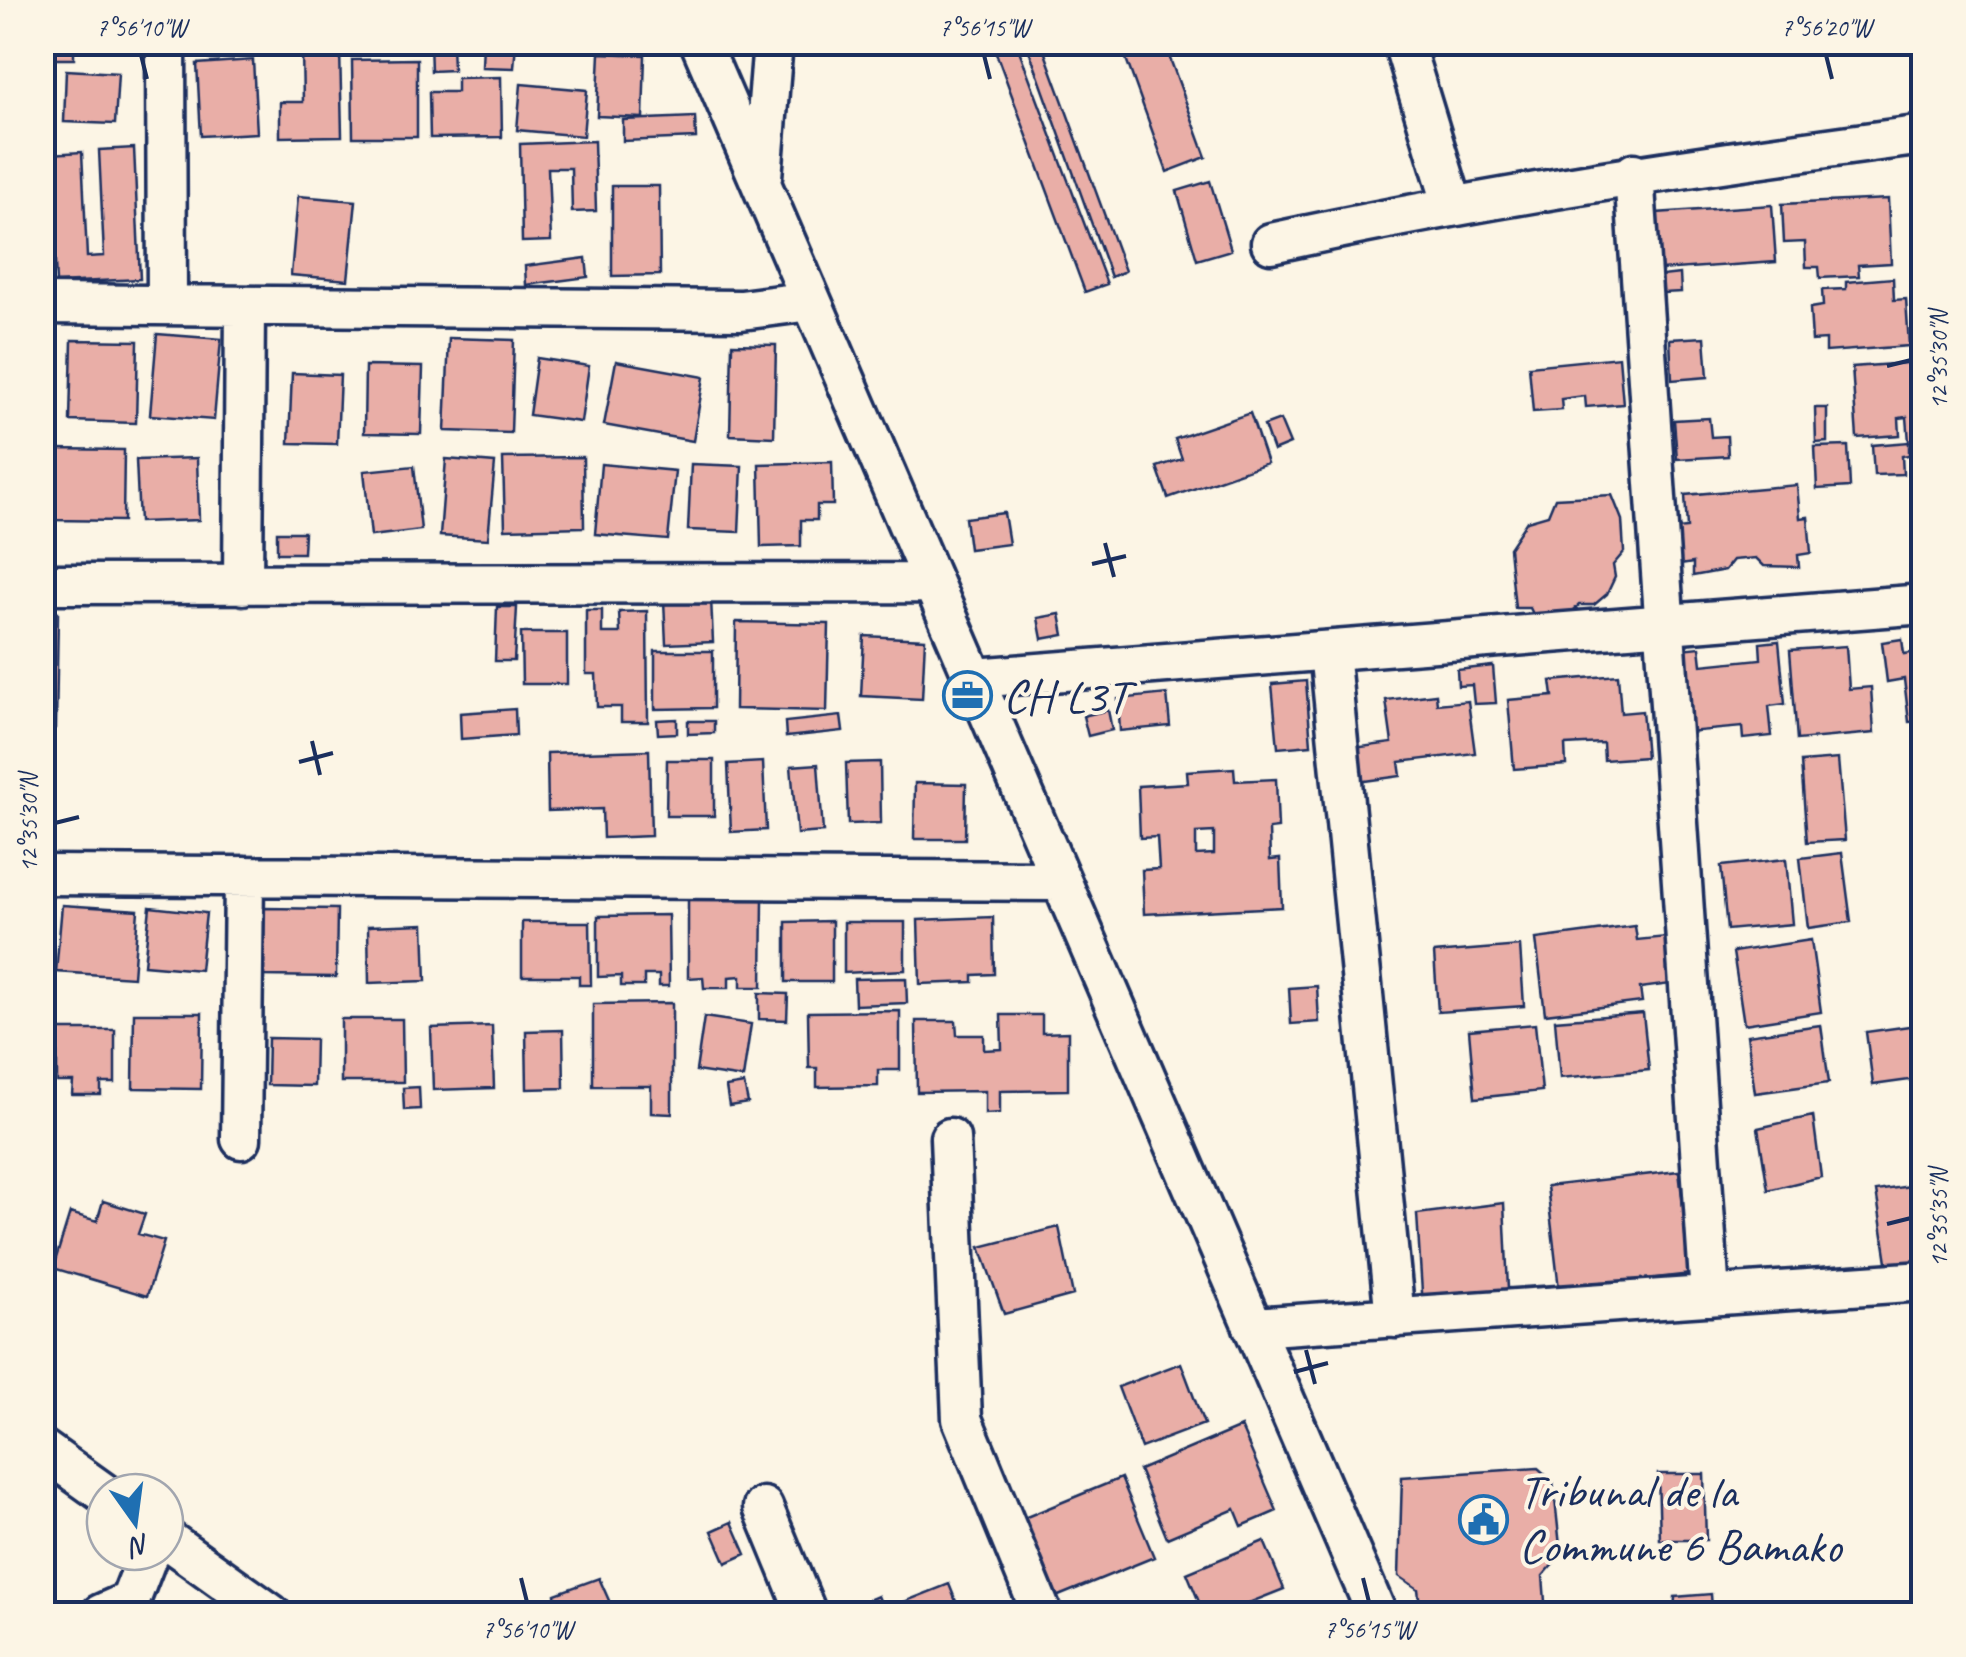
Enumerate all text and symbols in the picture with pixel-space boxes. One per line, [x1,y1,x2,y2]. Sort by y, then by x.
text: 7°56'10"W [96,12,190,44]
text: 7°56'15"W [939,12,1033,44]
text: 7°56'20"W [1781,12,1875,44]
text: 12°35'30"N [1923,307,1955,409]
place label: CH L3T [1003,666,1137,726]
office icon: CH L3T [942,670,994,722]
text: 12°35'30"N [13,770,45,872]
text: 12°35'35"N [1923,1165,1955,1267]
place label: Tribunal de la Commune 6 Bamako [1519,1461,1843,1576]
north arrow [85,1472,185,1572]
public building icon: Tribunal de la Commune 6 Bamako [1458,1493,1510,1545]
text: N [124,1527,154,1566]
text: 7°56'10"W [482,1614,576,1646]
text: 7°56'15"W [1324,1614,1418,1646]

